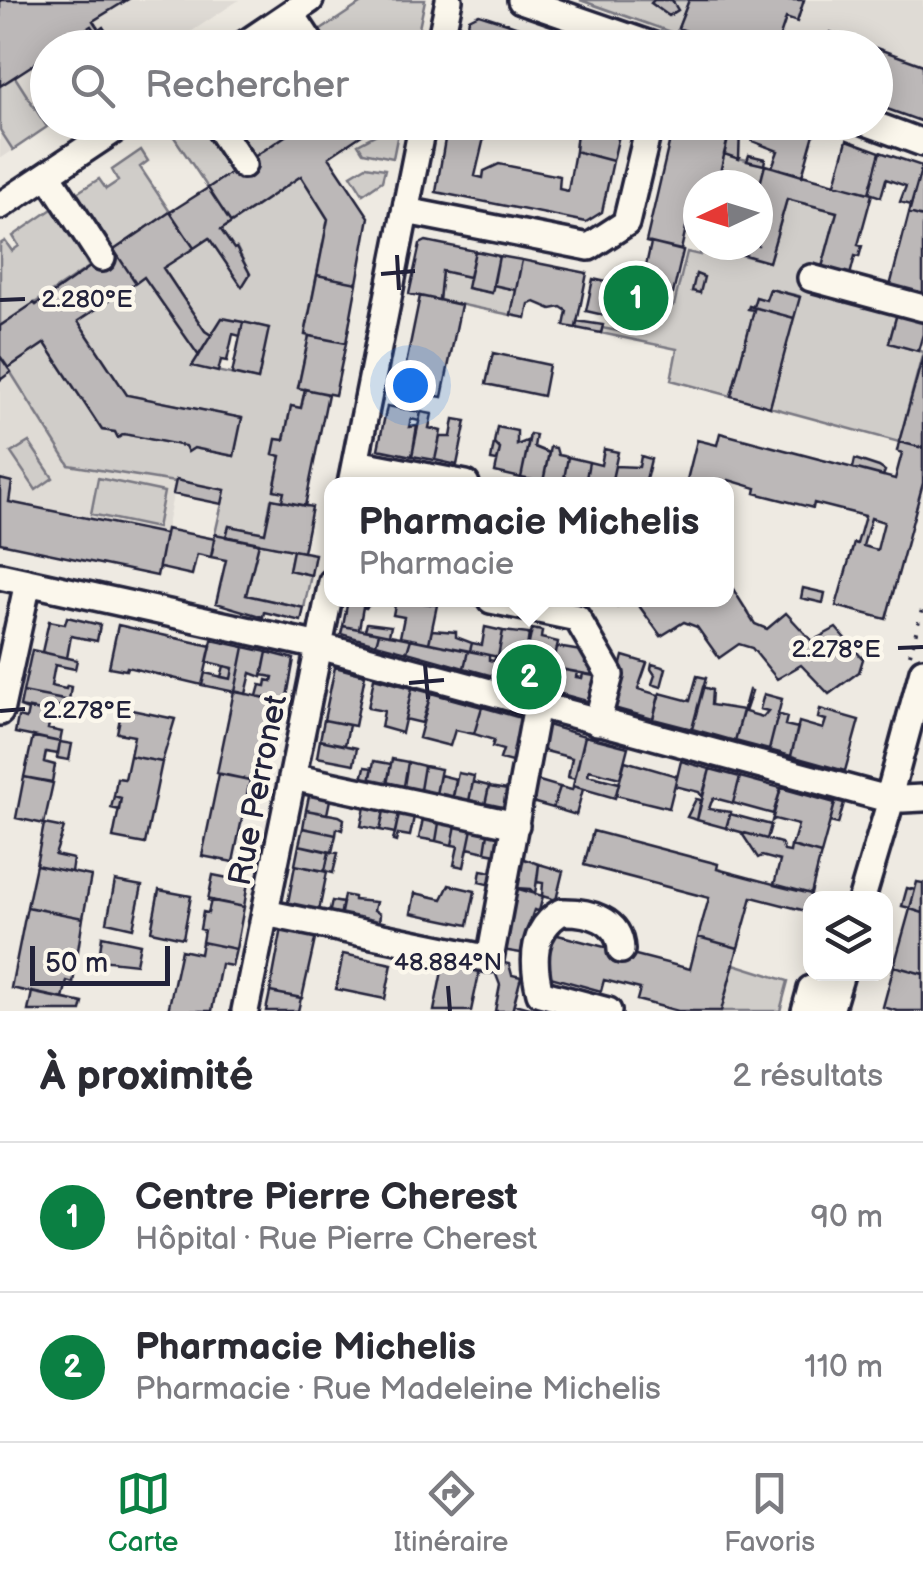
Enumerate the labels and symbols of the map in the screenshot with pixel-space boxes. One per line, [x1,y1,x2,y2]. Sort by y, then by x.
north arrow [683,170,773,260]
pin: 1 [604,260,668,336]
text: 2.280°E [41,284,133,315]
your location [385,360,436,411]
text: 2.278°E [791,634,881,665]
pin: 2 [496,640,562,714]
street label: Rue Perronet [221,691,296,889]
text: 2.278°E [42,695,132,726]
scale bar [30,941,170,986]
text: 48.884°N [394,947,502,978]

